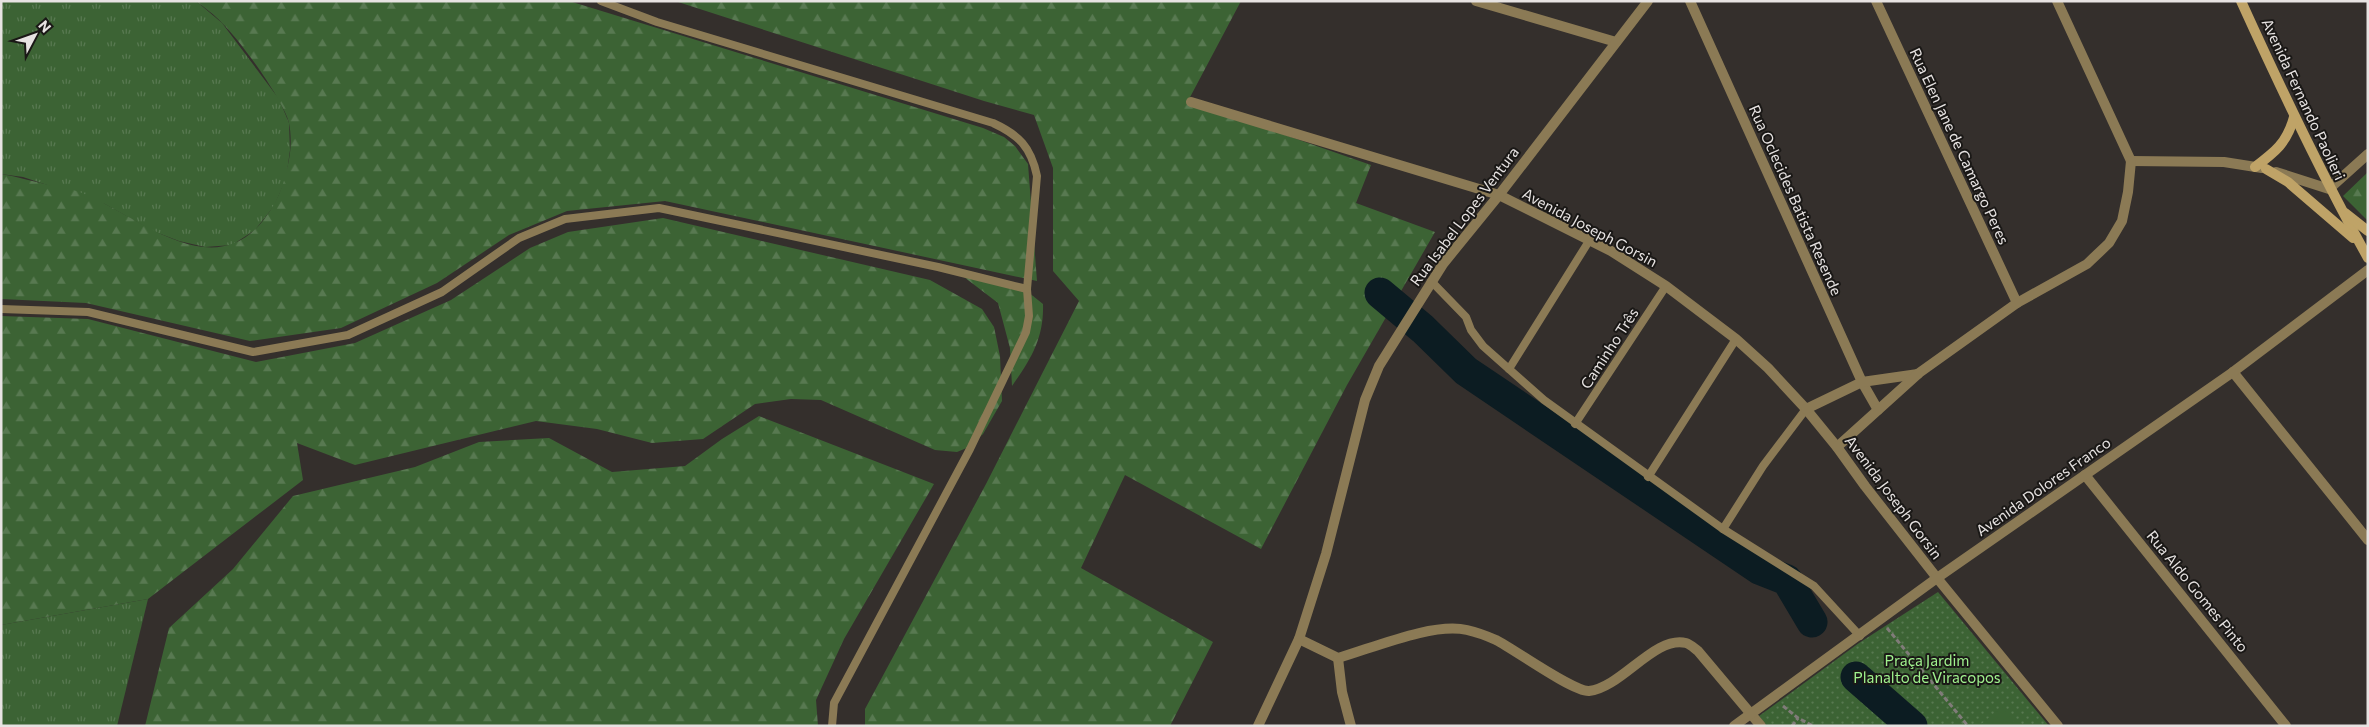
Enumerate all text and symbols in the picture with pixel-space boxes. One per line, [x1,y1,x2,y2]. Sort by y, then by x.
north arrow [10,10,60,60]
street label: Avenida Fernando Paolieri [2259,15,2349,183]
text: N [35,17,55,36]
street label: Rua Elen Jane de Camargo Peres [1906,45,2014,247]
street label: Rua Oclecides Batista Resende [1746,102,1846,298]
street label: Rua Isabel Lopes Ventura [1406,143,1522,289]
street label: Avenida Joseph Gorsin [1519,184,1661,270]
street label: Caminho Três [1576,304,1642,392]
street label: Avenida Joseph Gorsin [1842,432,1946,562]
street label: Avenida Dolores Franco [1972,433,2114,539]
street label: Rua Aldo Gomes Pinto [2143,527,2253,655]
park label: Praça Jardim Planalto de Viracopos [1853,651,2001,686]

